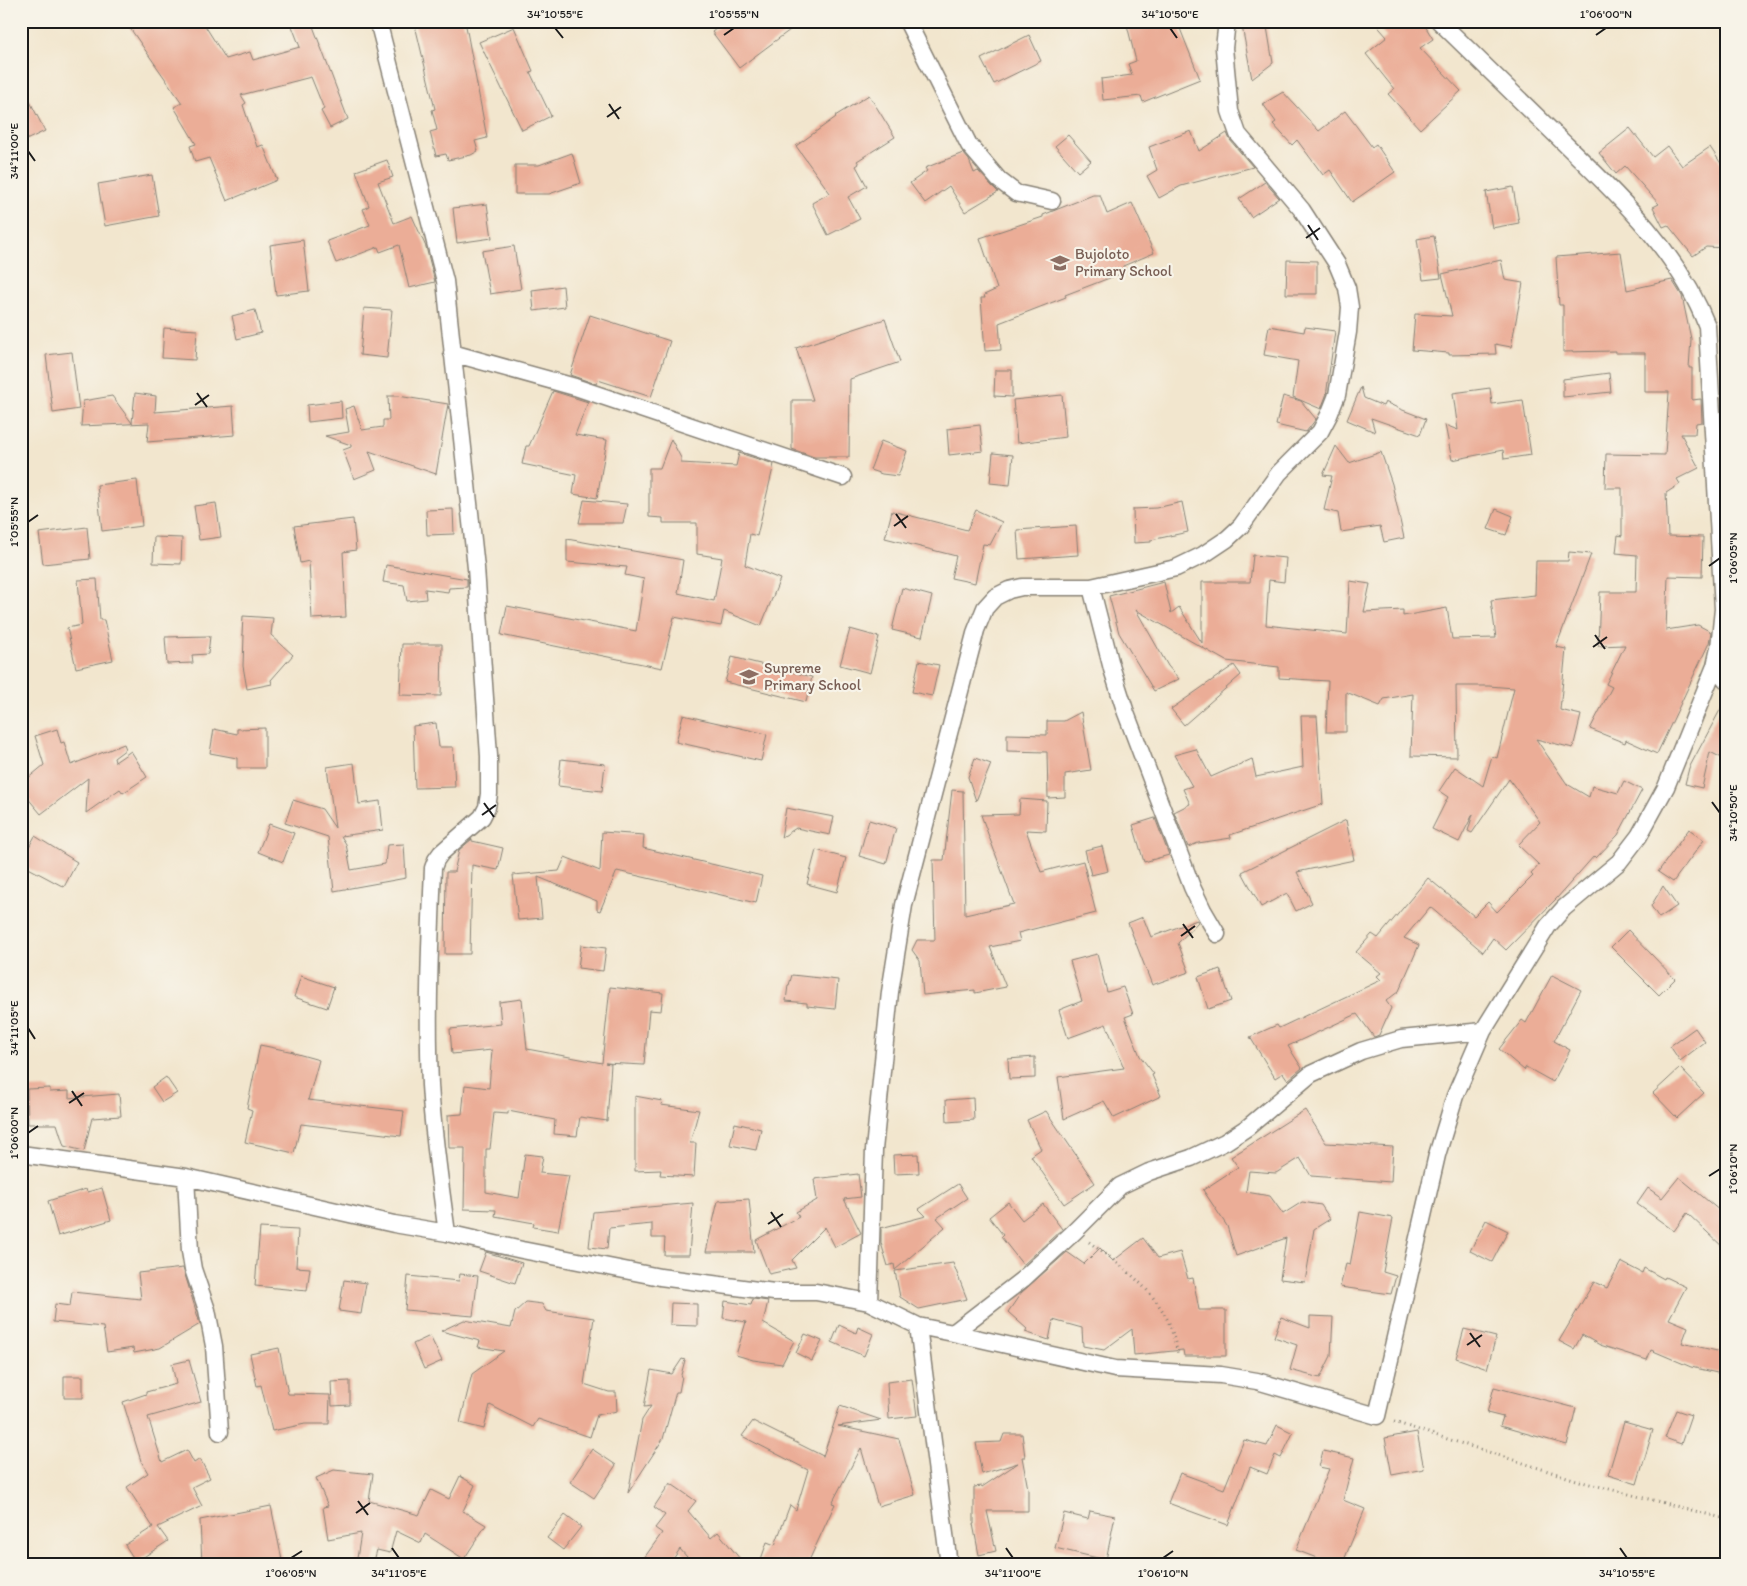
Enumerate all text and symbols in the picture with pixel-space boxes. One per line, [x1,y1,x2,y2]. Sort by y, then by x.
text: 34°10'55"E [527,7,583,21]
text: 1°05'55"N [709,7,759,21]
text: 34°10'50"E [1141,7,1199,21]
text: 1°06'00"N [1580,7,1632,21]
text: 34°11'00"E [7,122,21,179]
place label: Bujoloto Primary School [1075,245,1173,280]
school or university icon: Bujoloto Primary School [1049,252,1071,274]
text: 1°05'55"N [7,497,21,547]
text: 1°06'05"N [1726,532,1740,584]
place label: Supreme Primary School [764,659,862,694]
school or university icon: Supreme Primary School [738,666,760,688]
text: 34°10'50"E [1726,784,1740,842]
text: 34°11'05"E [7,1000,21,1056]
text: 1°06'00"N [7,1107,21,1159]
text: 1°06'10"N [1726,1144,1740,1194]
text: 1°06'05"N [265,1566,317,1580]
text: 34°11'05"E [371,1566,427,1580]
text: 34°11'00"E [985,1566,1042,1580]
text: 1°06'10"N [1138,1566,1188,1580]
text: 34°10'55"E [1599,1566,1655,1580]

